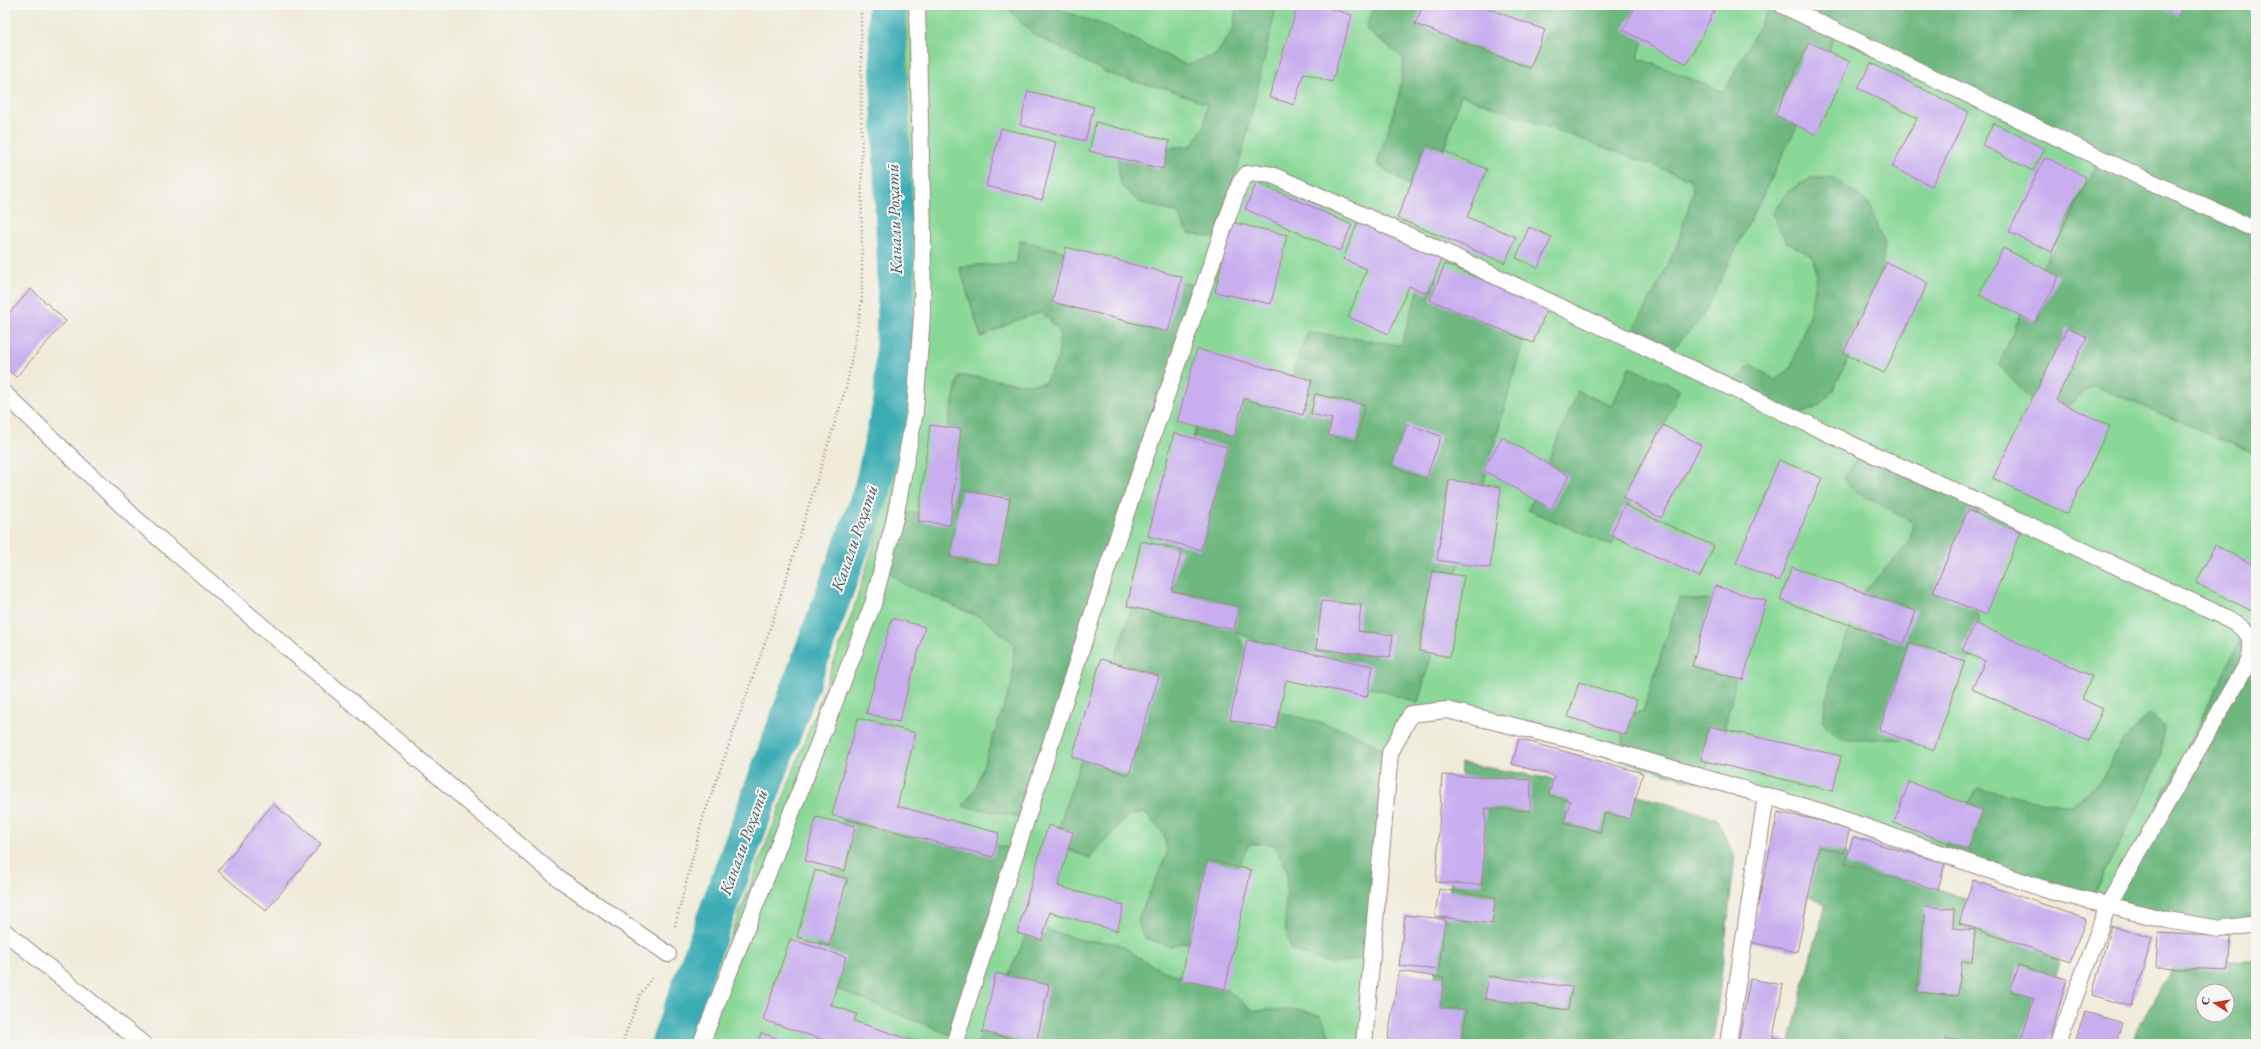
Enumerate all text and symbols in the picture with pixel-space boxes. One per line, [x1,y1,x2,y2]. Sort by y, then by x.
water label: Канали Роҳатӣ [881,163,907,276]
water label: Канали Роҳатӣ [825,482,883,595]
water label: Канали Роҳатӣ [713,786,772,899]
north arrow [2195,983,2235,1023]
text: С [2198,995,2213,1006]

